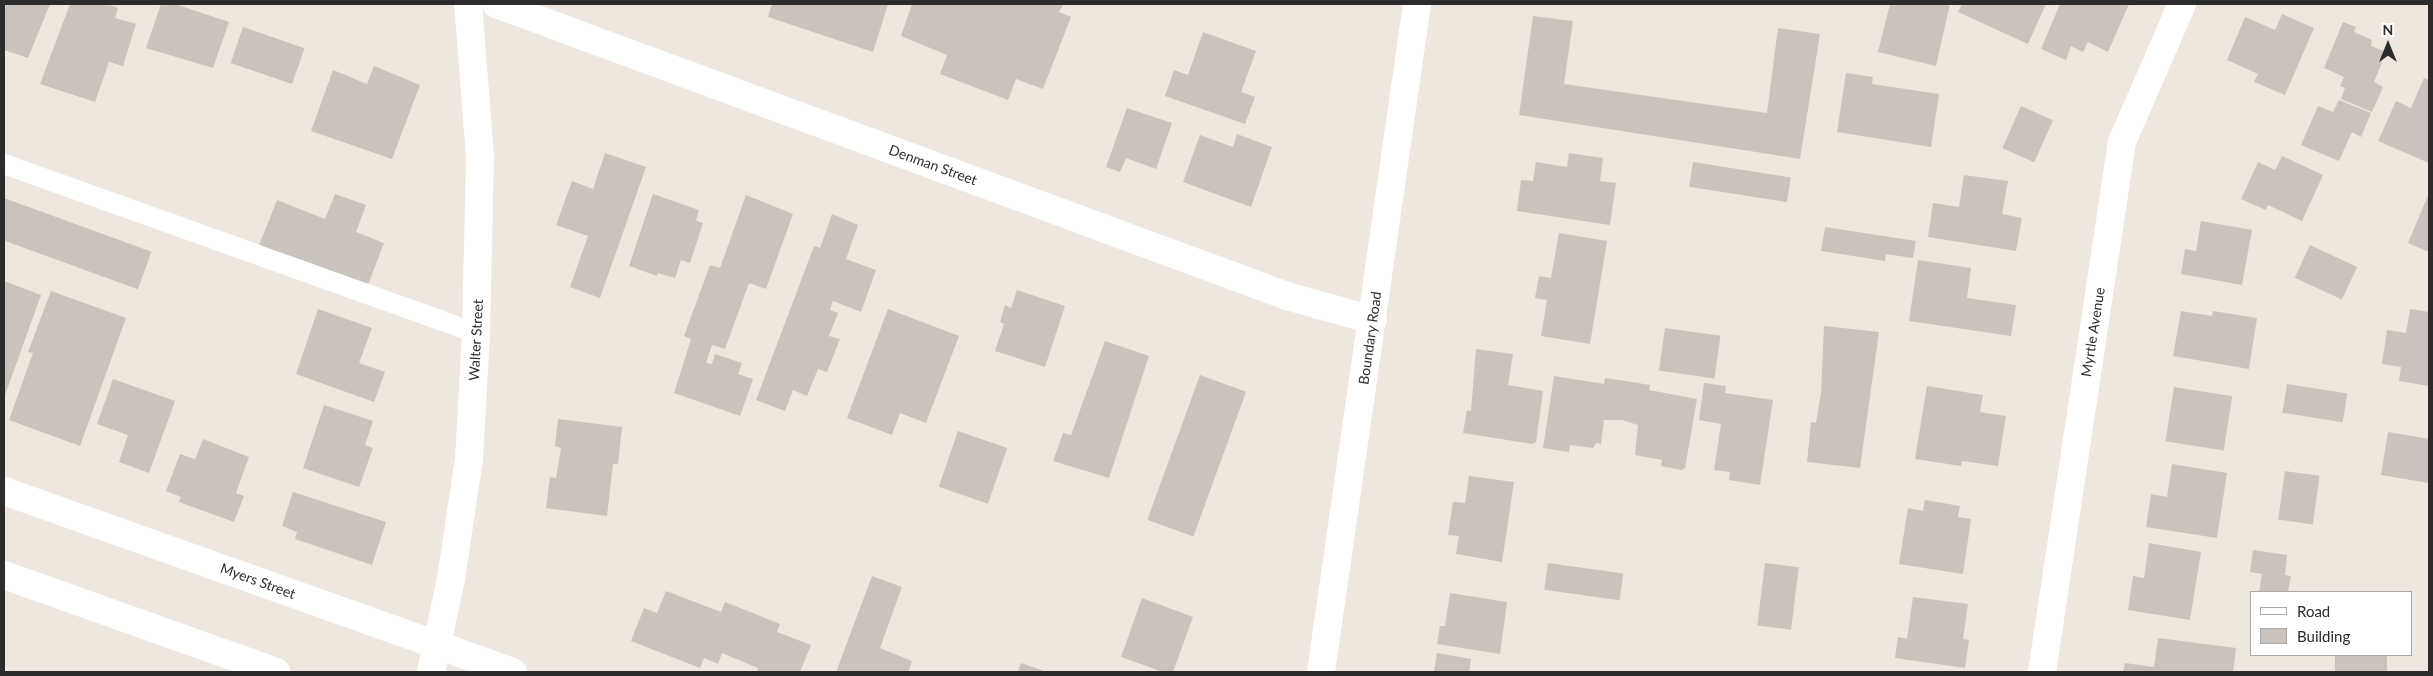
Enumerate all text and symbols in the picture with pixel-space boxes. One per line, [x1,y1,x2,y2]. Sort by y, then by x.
north arrow [2363,20,2413,70]
text: N [2383,21,2393,38]
street label: Denman Street [887,141,979,189]
street label: Myrtle Avenue [2078,286,2108,378]
street label: Boundary Road [1355,290,1385,386]
street label: Walter Street [465,299,487,381]
street label: Myers Street [218,560,298,602]
legend [2250,591,2413,656]
text: Road [2297,602,2330,620]
text: Building [2297,627,2350,645]

